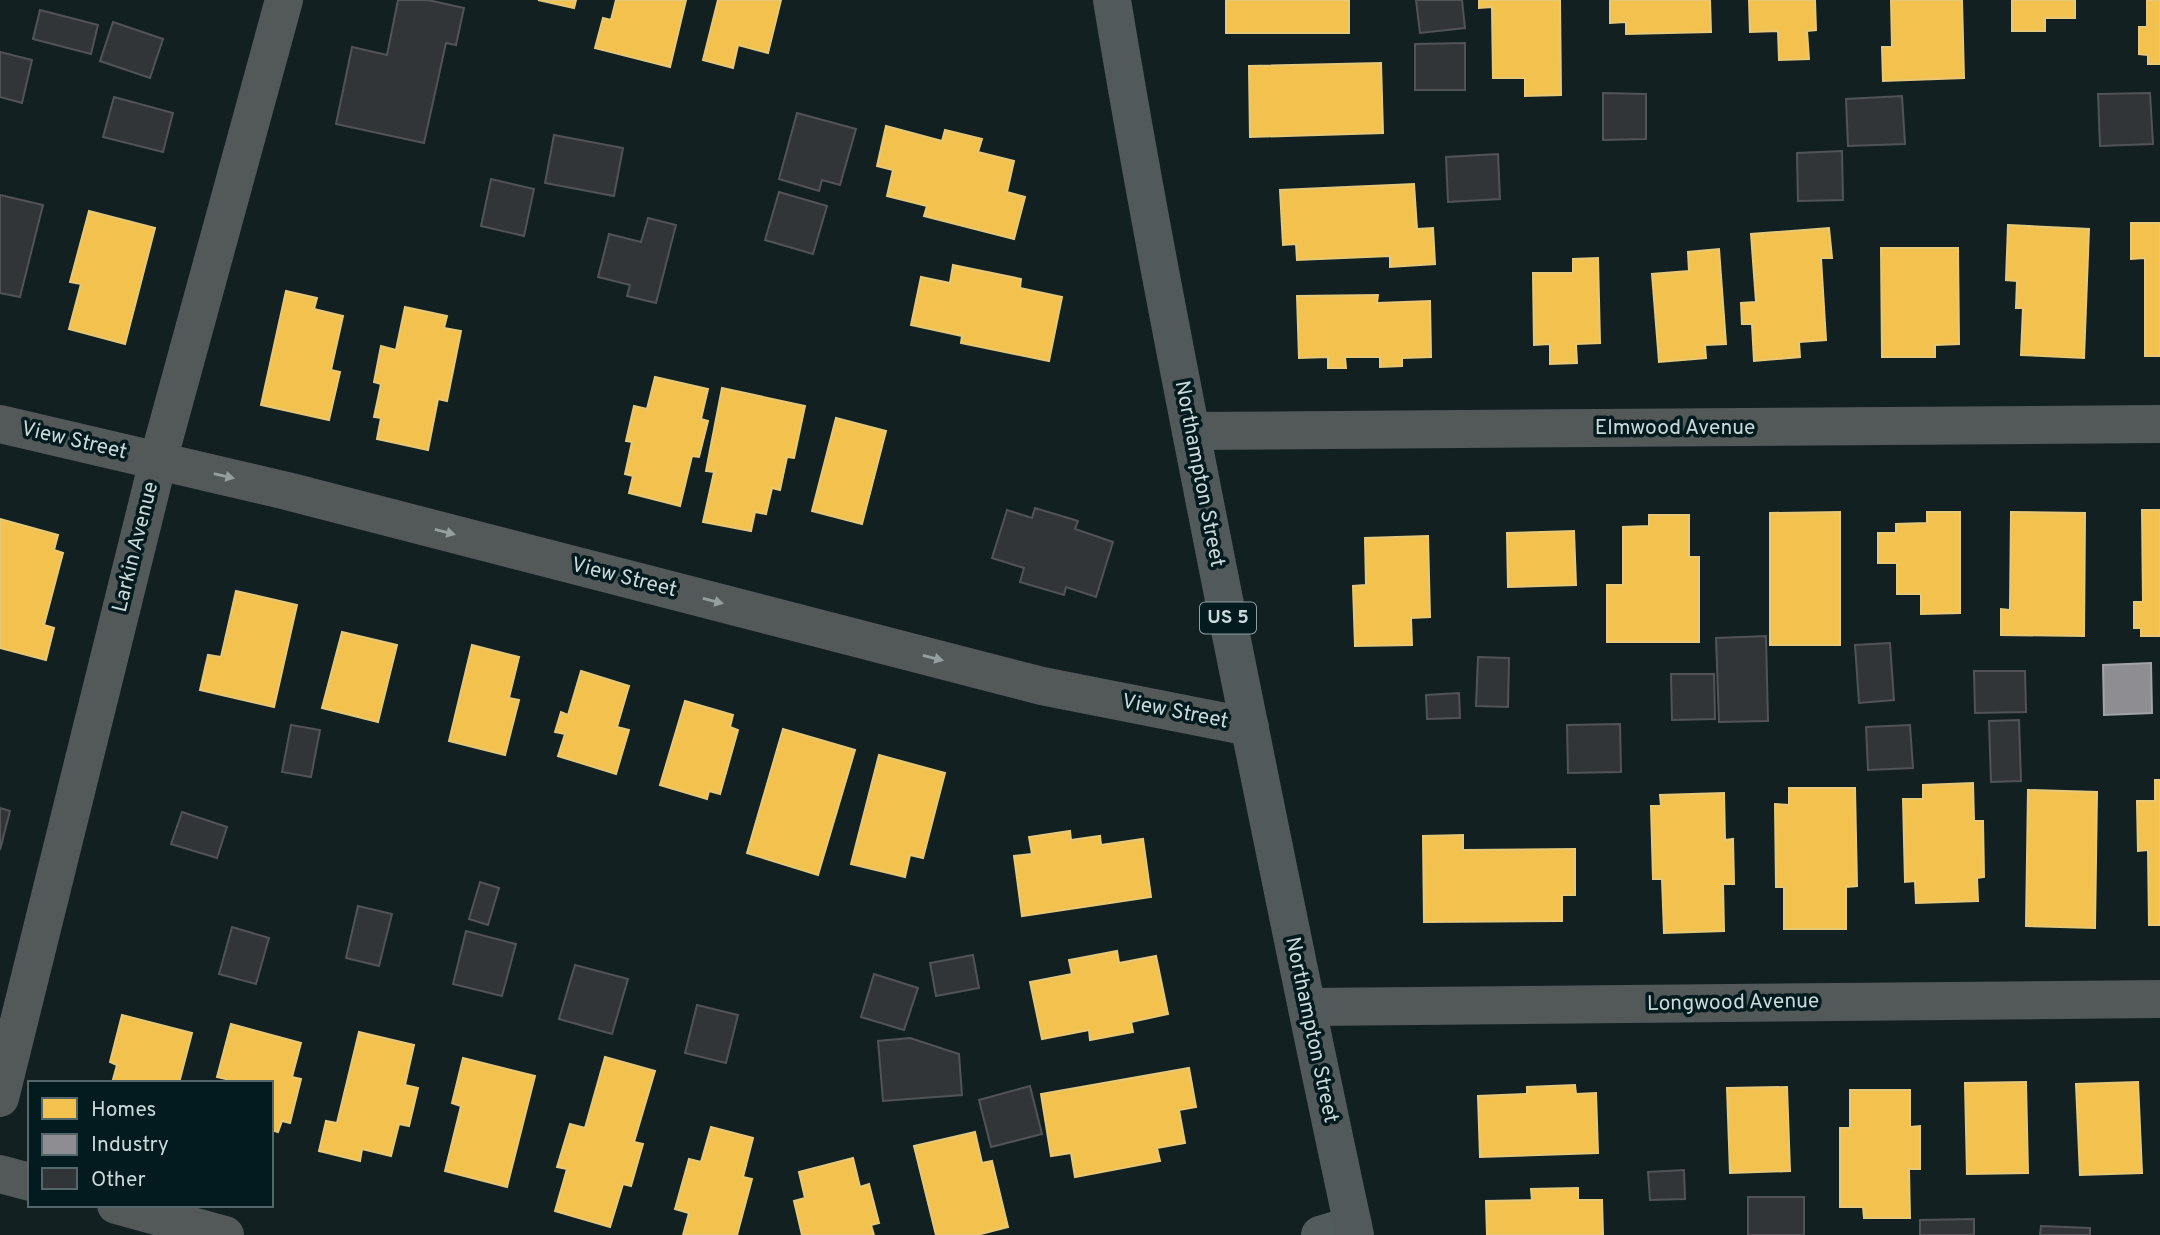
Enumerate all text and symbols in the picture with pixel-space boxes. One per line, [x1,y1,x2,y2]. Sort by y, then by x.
street label: Northampton Street [1168,378,1230,570]
street label: Elmwood Avenue [1595,415,1755,442]
street label: View Street [18,416,130,466]
one-way arrow [213,471,235,482]
street label: Larkin Avenue [107,479,165,615]
one-way arrow [434,527,456,538]
street label: View Street [568,552,680,604]
one-way arrow [702,596,724,607]
road number: US 5 [1200,603,1256,634]
one-way arrow [922,653,944,664]
street label: View Street [1119,688,1231,736]
street label: Northampton Street [1278,935,1344,1125]
street label: Longwood Avenue [1647,988,1819,1018]
legend [28,1081,273,1207]
text: Homes [91,1097,156,1124]
text: Industry [91,1132,169,1159]
text: Other [91,1167,146,1194]

